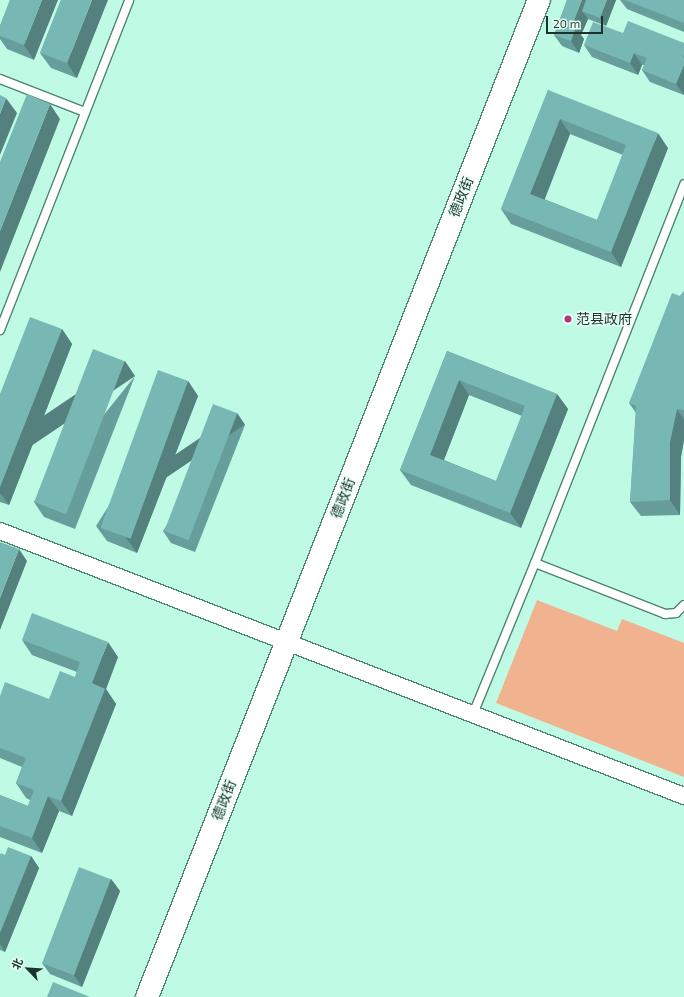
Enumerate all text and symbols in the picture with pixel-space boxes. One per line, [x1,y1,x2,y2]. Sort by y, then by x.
scale bar [548,8,605,34]
text: 20 m [553,16,580,30]
street label: 德政街 [445,174,477,220]
place label: 范县政府 [576,311,632,327]
marker: 范县政府 [563,314,573,324]
street label: 德政街 [328,475,358,521]
street label: 德政街 [209,777,239,823]
north arrow [8,949,48,989]
text: 北 [8,956,25,971]

